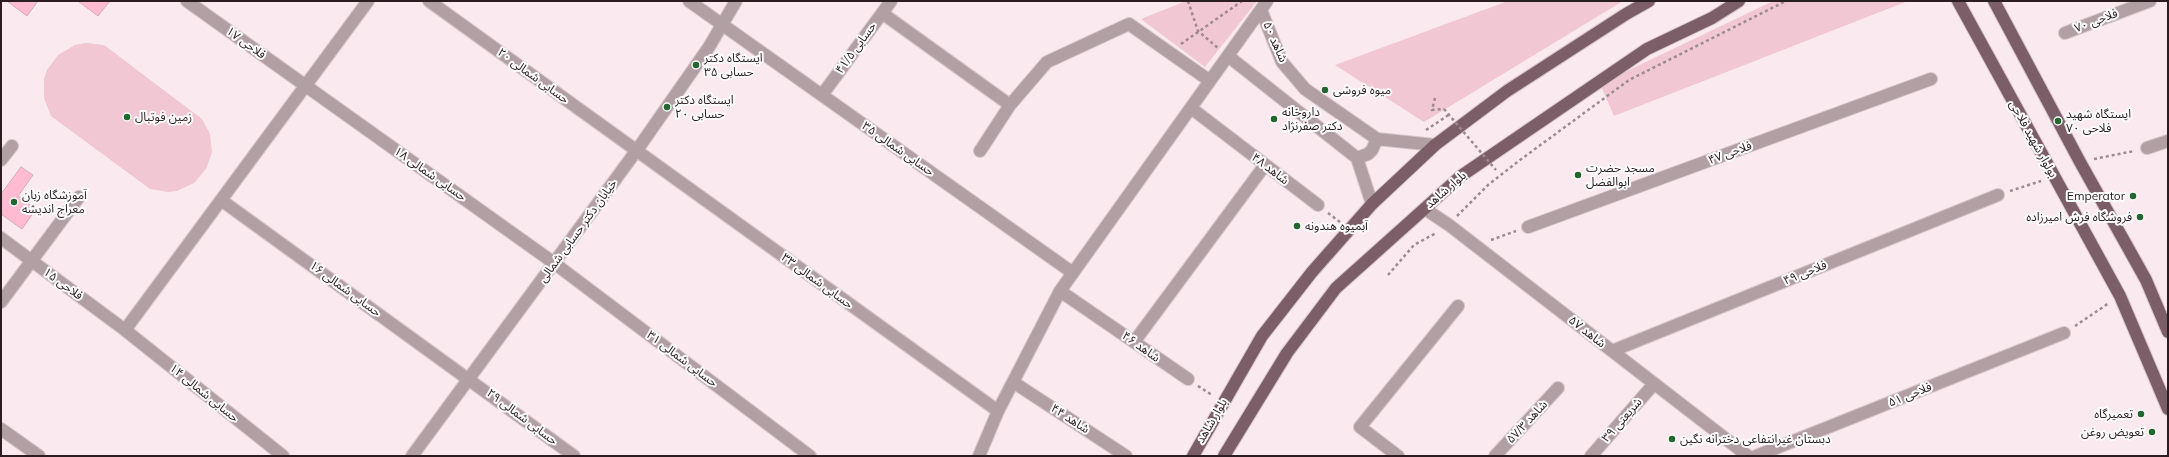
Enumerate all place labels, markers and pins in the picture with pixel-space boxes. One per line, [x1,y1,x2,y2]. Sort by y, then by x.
place label: ایستگاه دکتر حسابی ۳۵ [704,51,763,79]
marker: ایستگاه دکتر حسابی ۳۵ [691,60,701,70]
place label: میوه فروشی [1333,83,1391,97]
marker: میوه فروشی [1320,85,1330,95]
place label: ایستگاه دکتر حسابی ۲۰ [675,93,734,121]
marker: ایستگاه دکتر حسابی ۲۰ [662,102,672,112]
place label: داروخانه دکتر صفرنژاد [1282,105,1342,133]
place label: ایستگاه شهید فلاحی ۷۰ [2066,107,2131,135]
place label: زمین فوتبال [135,110,192,124]
marker: زمین فوتبال [122,112,132,122]
marker: داروخانه دکتر صفرنژاد [1269,114,1279,124]
marker: ایستگاه شهید فلاحی ۷۰ [2053,116,2063,126]
place label: مسجد حضرت ابوالفضل [1586,161,1655,189]
marker: مسجد حضرت ابوالفضل [1573,170,1583,180]
place label: آموزشگاه زبان معراج اندیشه [22,188,87,216]
place label: Emperator [2067,189,2125,203]
marker: Emperator [2128,191,2138,201]
marker: آموزشگاه زبان معراج اندیشه [9,197,19,207]
place label: فروشگاه فرش امیرزاده [2026,210,2132,224]
marker: فروشگاه فرش امیرزاده [2135,212,2145,222]
place label: آبمیوه هندونه [1305,219,1368,233]
marker: آبمیوه هندونه [1292,221,1302,231]
place label: تعمیرگاه [2094,407,2133,421]
marker: تعمیرگاه [2136,409,2146,419]
place label: تعویض روغن [2081,425,2144,439]
marker: تعویض روغن [2147,427,2157,437]
place label: دبستان غیرانتفاعی دخترانه نگین [1680,432,1831,446]
marker: دبستان غیرانتفاعی دخترانه نگین [1667,434,1677,444]

